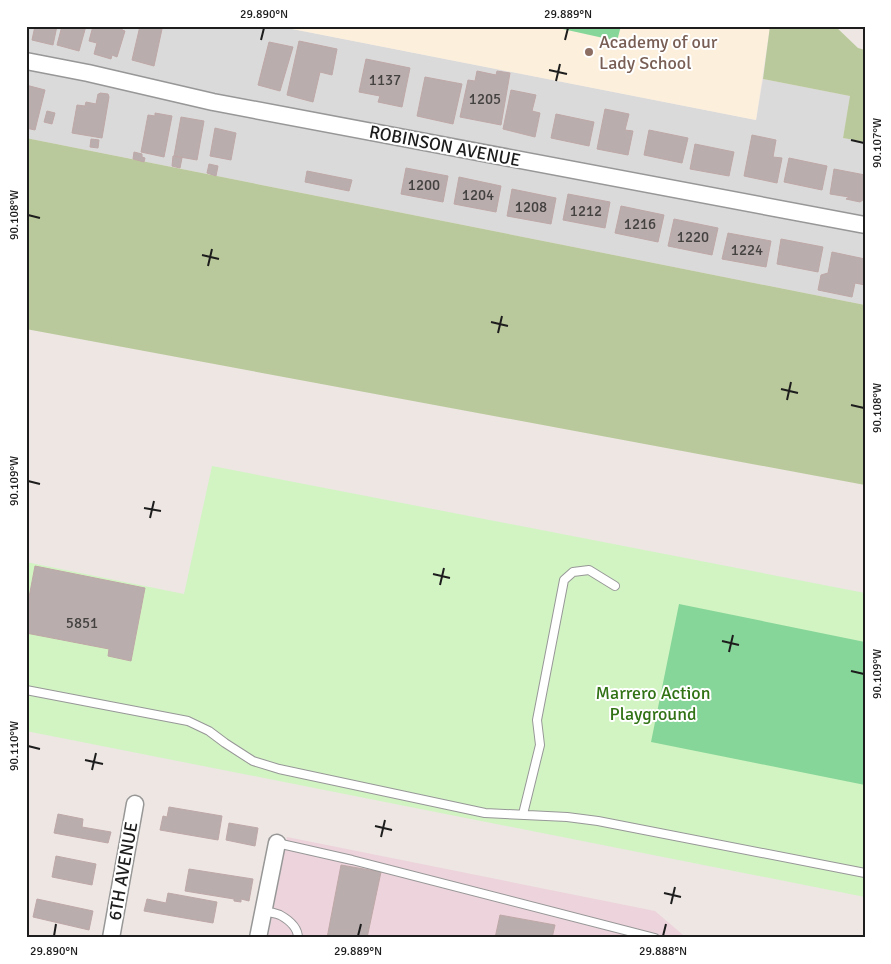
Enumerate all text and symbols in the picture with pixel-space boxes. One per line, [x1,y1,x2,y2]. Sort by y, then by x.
text: 29.890°N [240,7,288,22]
text: 29.889°N [544,7,592,22]
place label: Academy of our Lady School [599,31,718,74]
marker: Academy of our Lady School [583,46,595,58]
house number: 1137 [369,71,401,89]
house number: 1205 [469,90,501,108]
text: 90.107°W [870,118,885,168]
street label: ROBINSON AVENUE [367,121,523,171]
house number: 1200 [408,176,440,194]
house number: 1204 [462,186,494,204]
text: 90.108°W [7,190,22,240]
house number: 1208 [515,198,547,216]
house number: 1212 [570,202,602,220]
house number: 1216 [624,215,656,233]
house number: 1220 [677,228,709,246]
house number: 1224 [731,241,763,259]
text: 90.108°W [870,383,885,433]
text: 90.109°W [7,456,22,506]
house number: 5851 [66,614,98,632]
text: 90.109°W [870,649,885,699]
park label: Marrero Action Playground [595,682,711,725]
text: 90.110°W [7,721,22,771]
street label: 6TH AVENUE [104,820,142,922]
text: 29.890°N [30,944,78,959]
text: 29.889°N [334,944,382,959]
text: 29.888°N [639,944,687,959]

